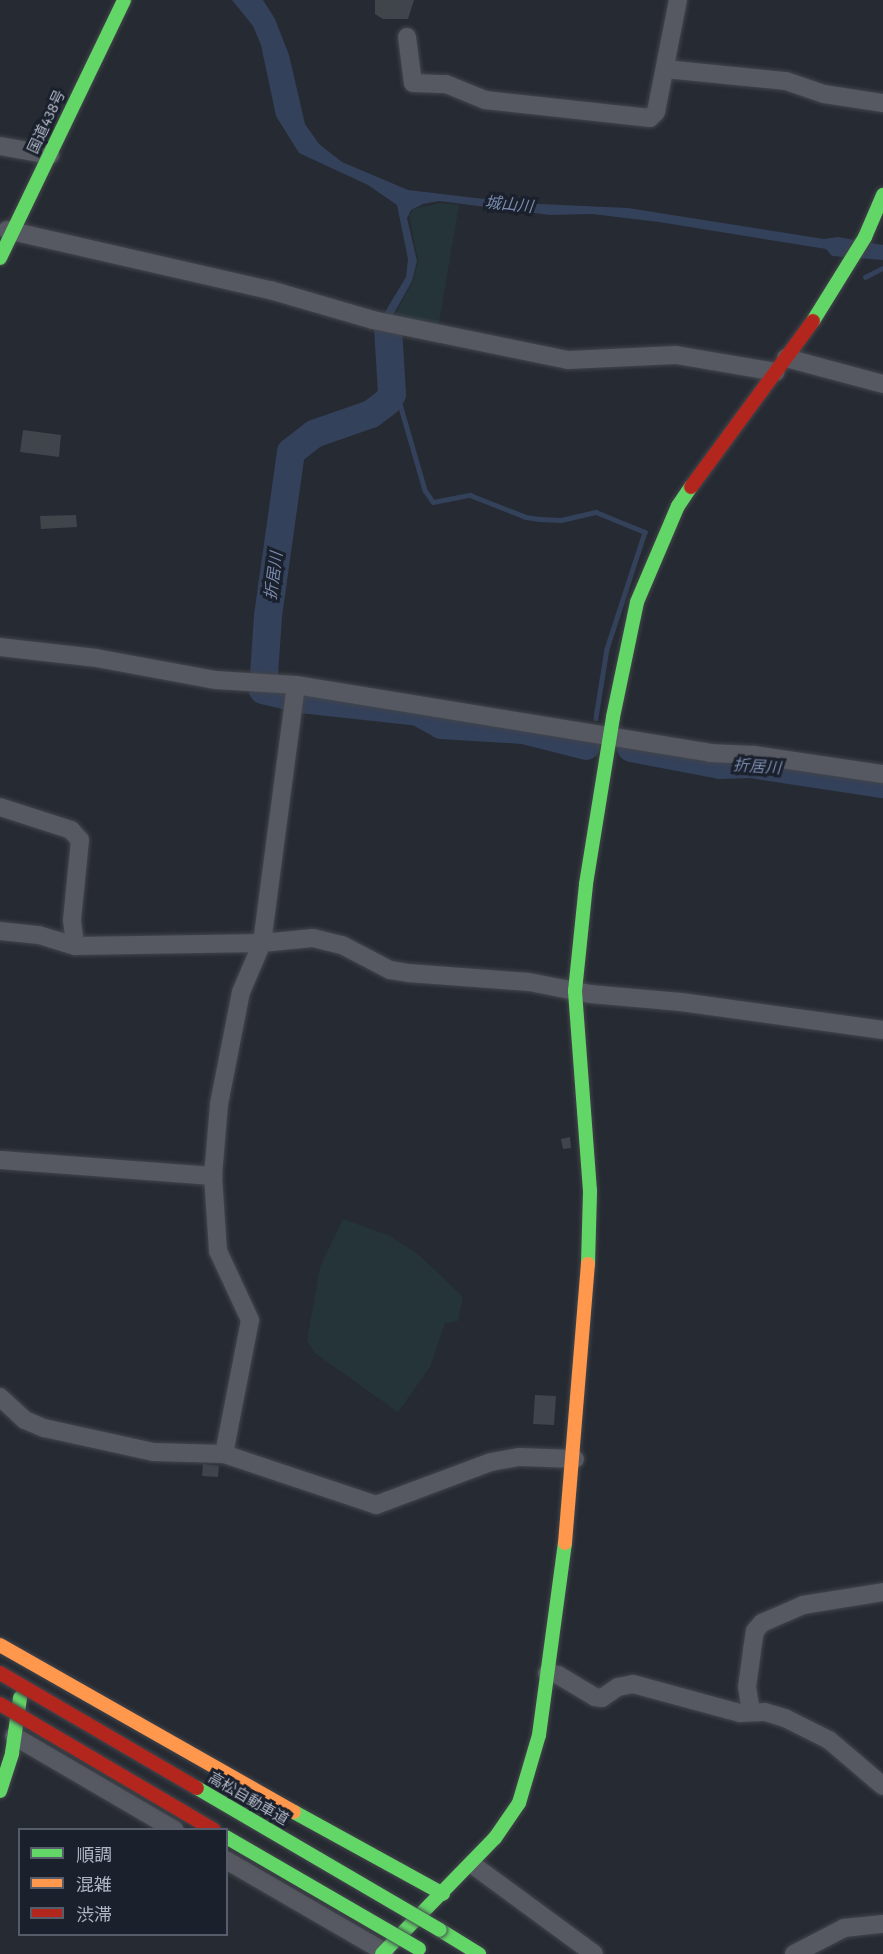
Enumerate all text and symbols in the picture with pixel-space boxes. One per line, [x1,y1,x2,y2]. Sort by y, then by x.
street label: 国道438号 [24,87,70,157]
water label: 城山川 [484,193,534,217]
water label: 折居川 [261,551,287,601]
water label: 折居川 [732,756,782,778]
street label: 高松自動車道 [205,1769,291,1829]
legend [18,1828,228,1936]
text: 順調 [76,1844,112,1866]
text: 混雑 [76,1874,112,1896]
text: 渋滞 [76,1904,112,1926]

